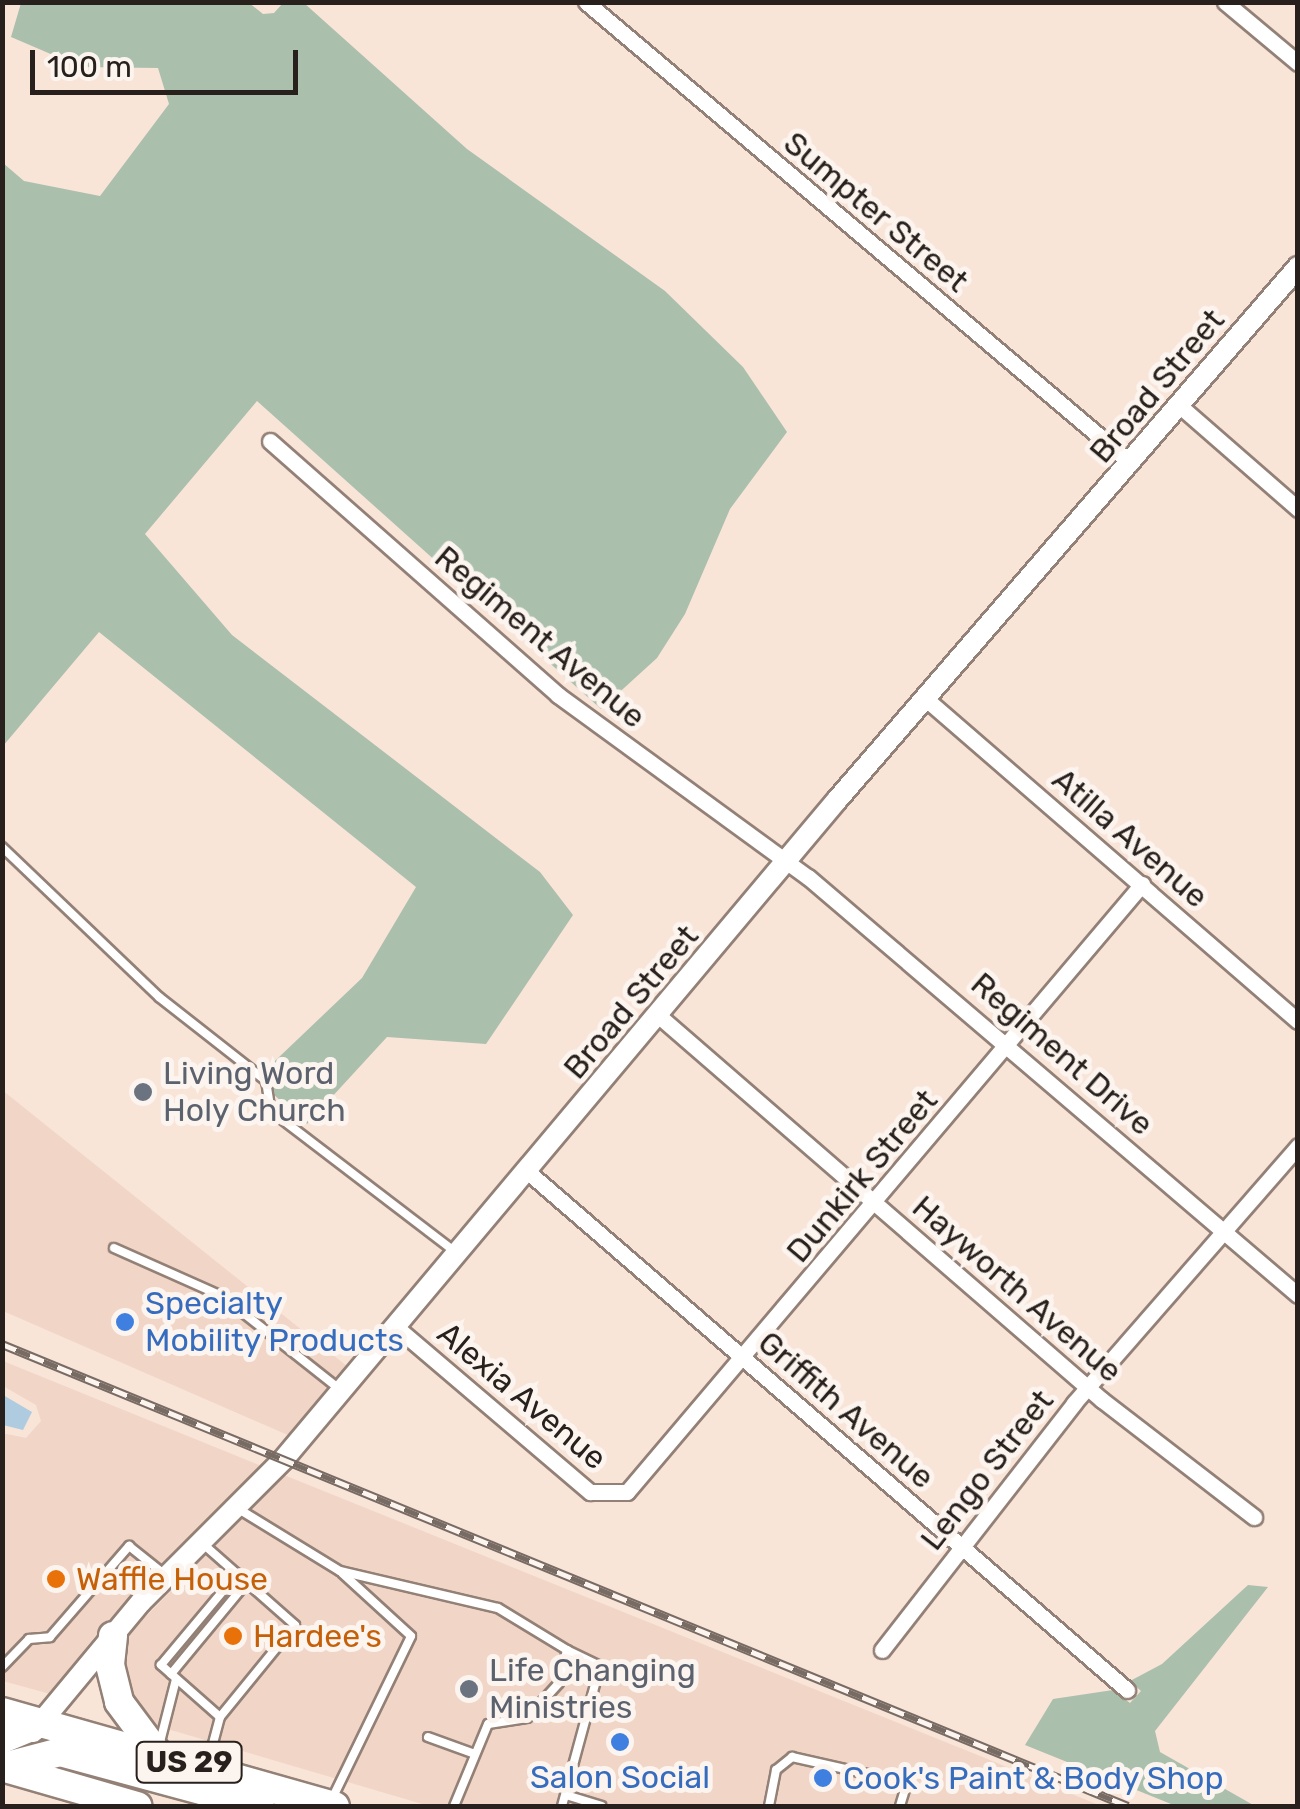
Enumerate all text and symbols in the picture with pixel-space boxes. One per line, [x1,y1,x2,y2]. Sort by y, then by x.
scale bar [35,30,302,92]
text: 100 m [47,49,132,85]
street label: Sumpter Street [776,124,976,300]
street label: Broad Street [1082,301,1232,471]
street label: Regiment Avenue [427,538,653,736]
street label: Atilla Avenue [1044,760,1216,916]
street label: Broad Street [556,917,706,1087]
street label: Regiment Drive [963,965,1161,1143]
place label: Living Word Holy Church [163,1055,347,1130]
marker: Living Word Holy Church [132,1081,154,1103]
street label: Dunkirk Street [779,1082,945,1270]
street label: Hayworth Avenue [904,1187,1130,1391]
place label: Specialty Mobility Products [145,1285,405,1360]
marker: Specialty Mobility Products [114,1311,136,1333]
street label: Alexia Avenue [429,1314,615,1478]
street label: Griffith Avenue [750,1323,942,1497]
street label: Lengo Street [913,1382,1061,1558]
place label: Waffle House [76,1560,268,1598]
marker: Waffle House [45,1568,67,1590]
place label: Hardee's [253,1617,382,1655]
marker: Hardee's [222,1625,244,1647]
place label: Life Changing Ministries [489,1652,696,1727]
marker: Life Changing Ministries [458,1678,480,1700]
marker: Salon Social [609,1731,631,1753]
road number: US 29 [134,1737,244,1787]
place label: Salon Social [530,1758,710,1796]
place label: Cook's Paint & Body Shop [843,1759,1224,1797]
marker: Cook's Paint & Body Shop [812,1767,834,1789]

